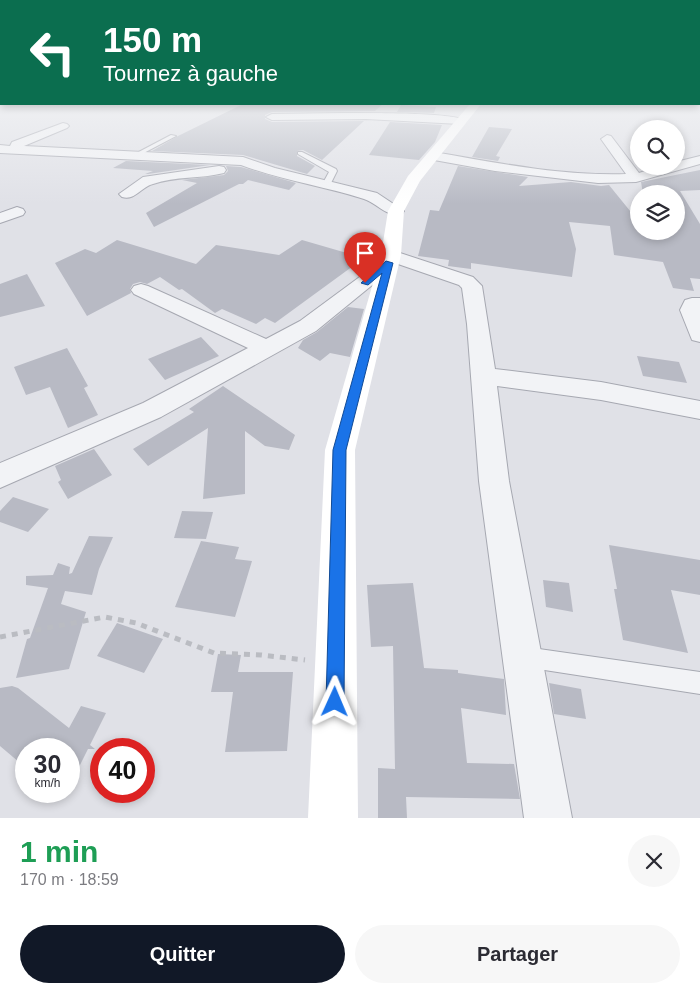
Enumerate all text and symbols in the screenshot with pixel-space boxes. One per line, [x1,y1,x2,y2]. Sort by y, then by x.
icon: left [20,20,85,85]
text: 150 m [103,20,202,59]
text: Tournez à gauche [103,61,278,86]
map controls [630,120,685,240]
button: search [630,120,685,175]
button: layers [630,185,685,240]
pin [344,232,386,283]
icon: arrive [351,239,379,267]
position arrow [308,675,360,727]
speed limit sign: 40 [90,738,155,803]
text: 30 [34,750,61,778]
text: km/h [34,776,61,790]
text: 1 min [20,835,98,868]
button: close [628,835,680,887]
text: 170 m · 18:59 [20,871,119,888]
button: Quitter [20,925,345,983]
button: Partager [355,925,680,983]

